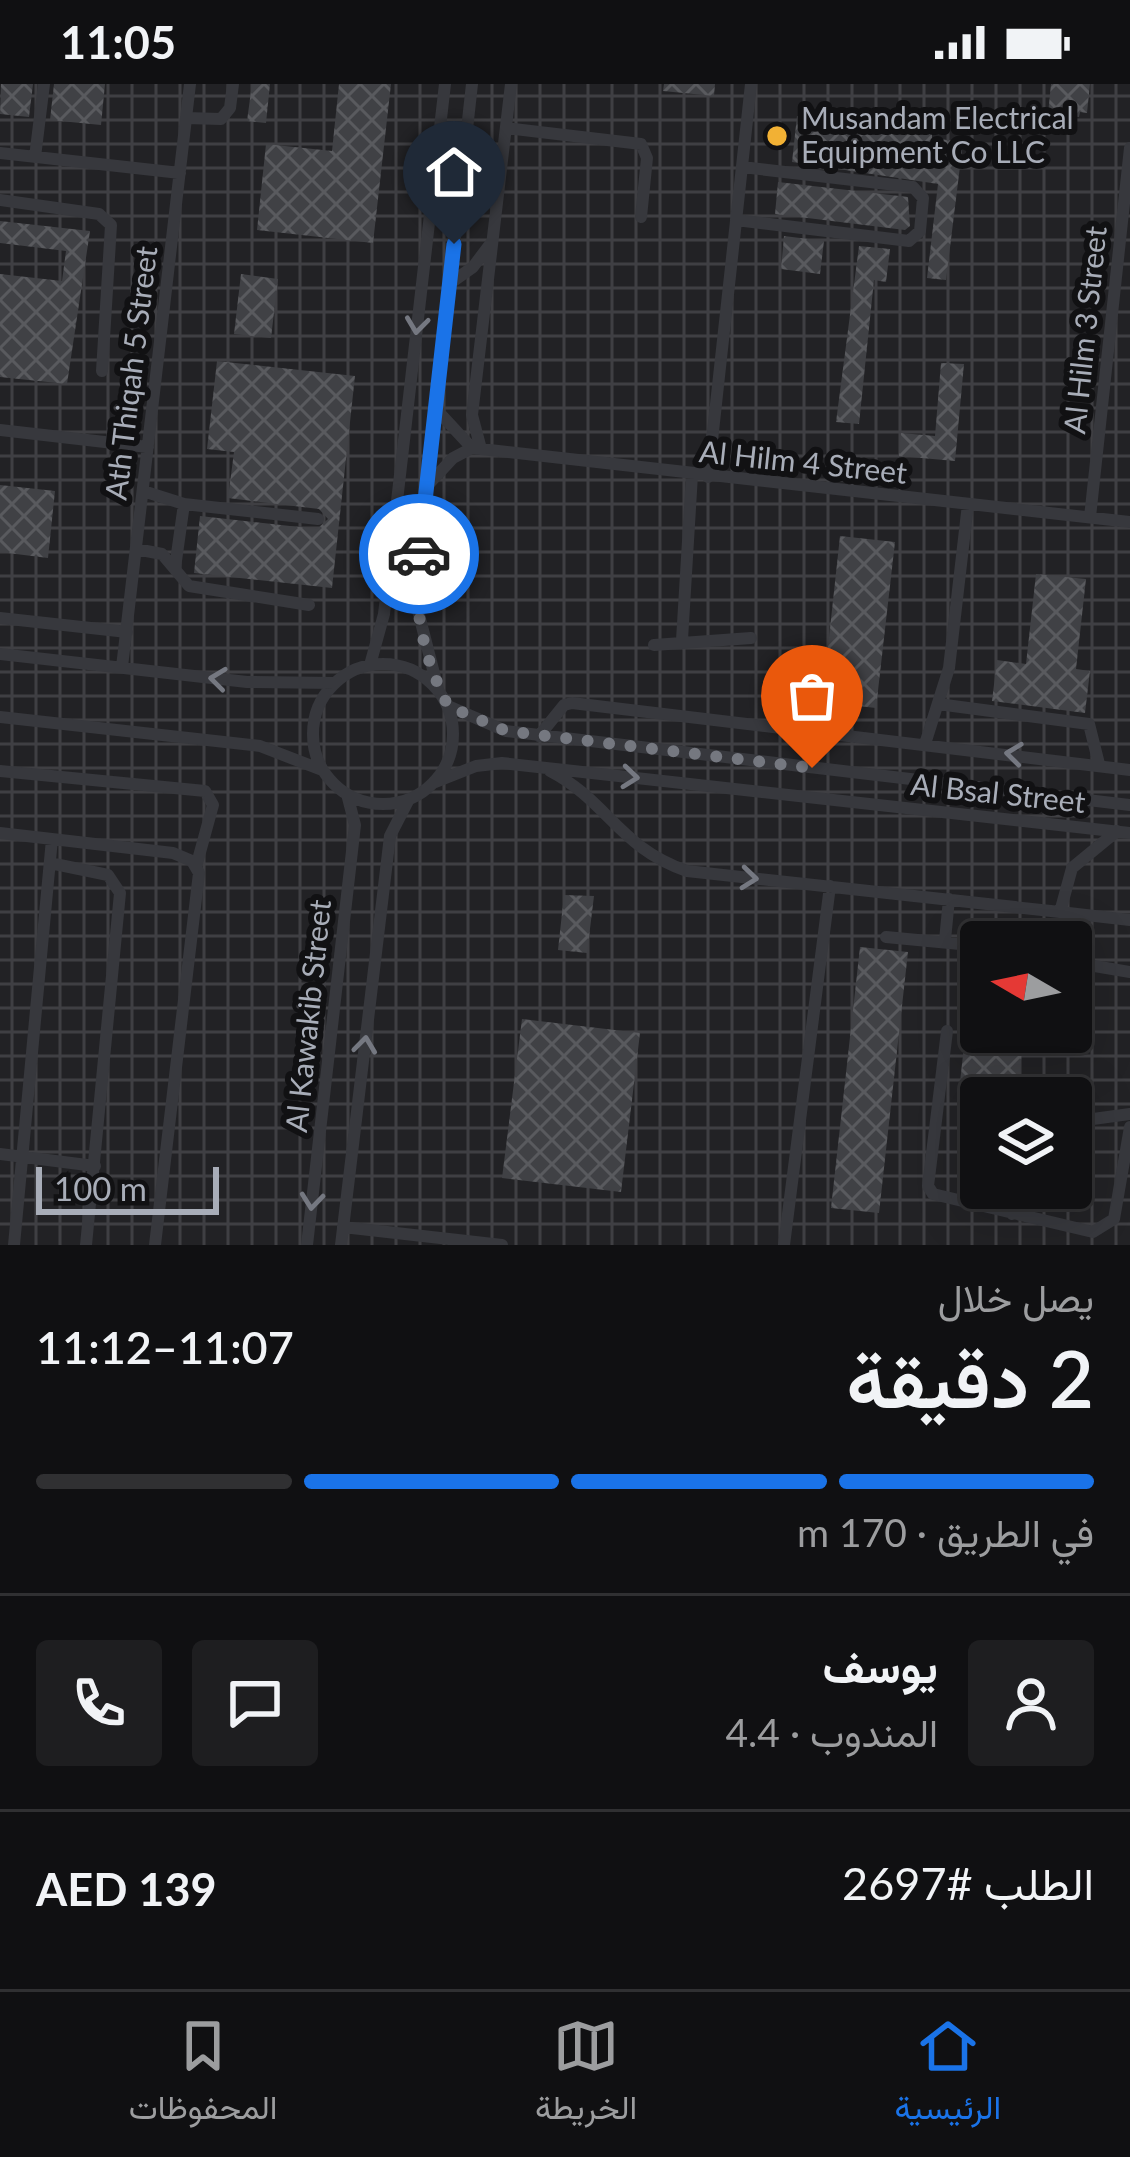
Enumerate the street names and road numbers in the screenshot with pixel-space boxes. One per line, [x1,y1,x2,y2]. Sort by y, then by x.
street label: Al Hilm 3 Street [1055,224,1113,435]
street label: Ath Thiqah 5 Street [97,244,163,502]
street label: Al Hilm 4 Street [698,432,909,490]
street label: Al Bsal Street [909,765,1088,819]
street label: Al Kawakib Street [277,897,337,1134]

